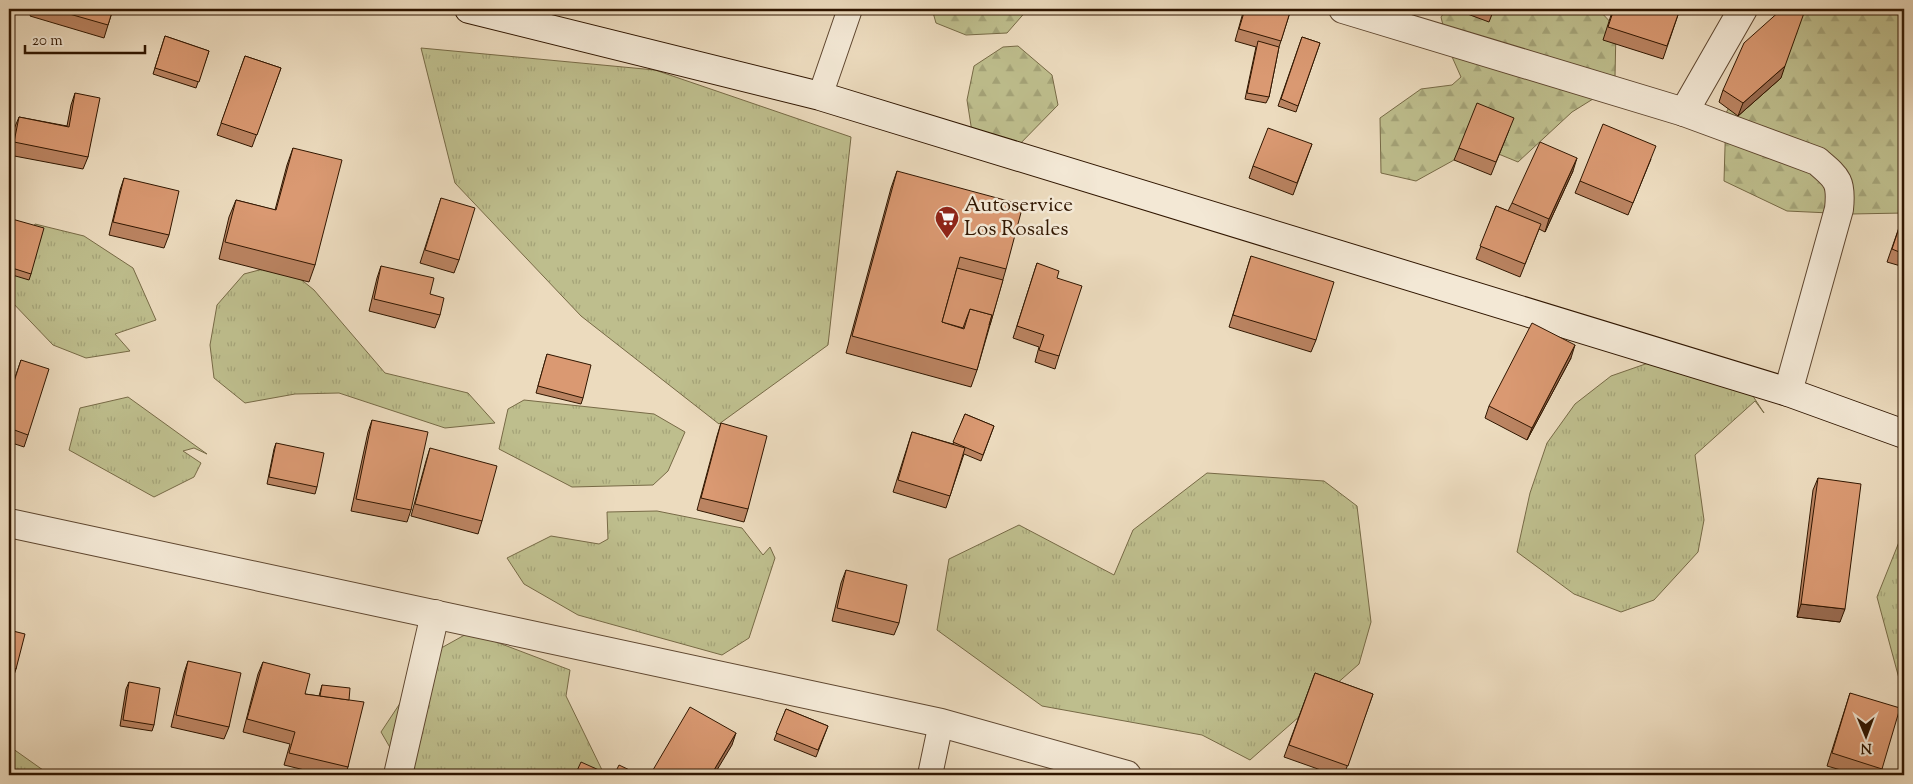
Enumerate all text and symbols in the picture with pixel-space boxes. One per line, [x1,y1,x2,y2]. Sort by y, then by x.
scale bar [25,22,145,54]
text: 20 m [32,31,63,52]
place label: Autoservice Los Rosales [964,191,1073,245]
supermarket icon: Autoservice Los Rosales [934,205,960,239]
north arrow [1840,712,1890,762]
text: N [1860,737,1872,757]

